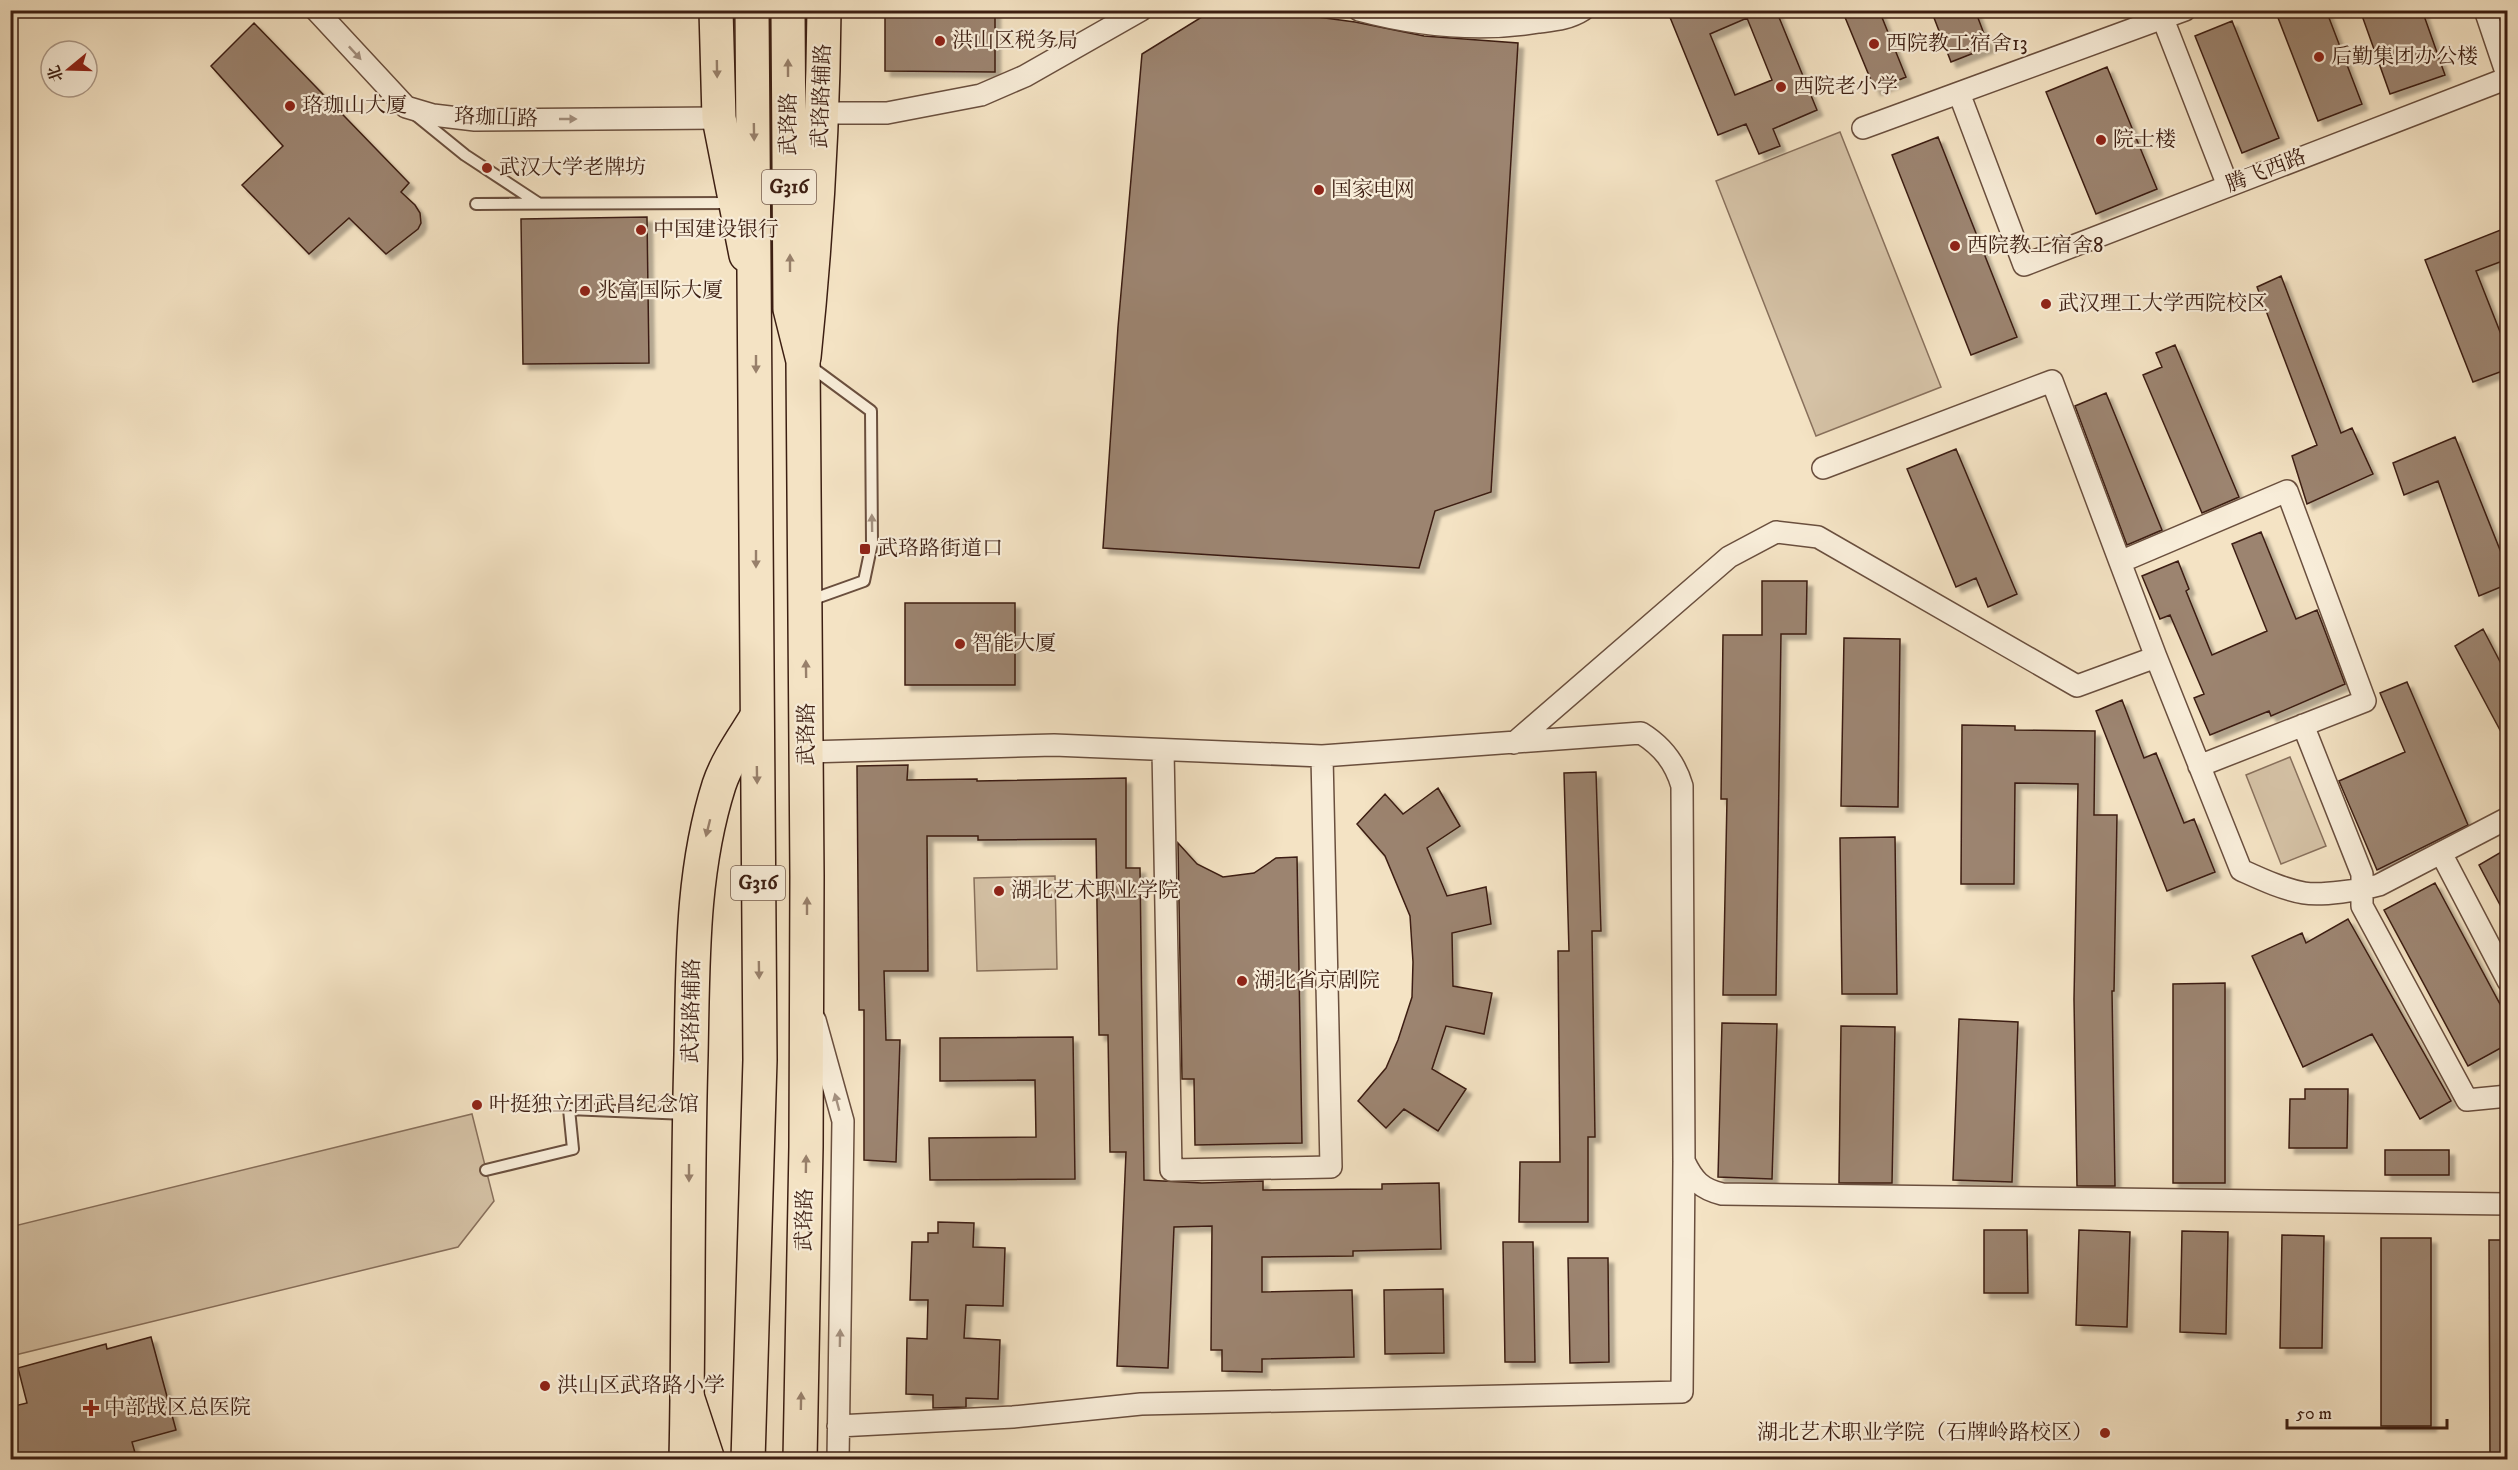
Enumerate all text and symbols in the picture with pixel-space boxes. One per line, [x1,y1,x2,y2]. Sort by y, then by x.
place label: 洪山区税务局 [952,28,1078,54]
place label: 西院教工宿舍13 [1886,31,2028,57]
marker: 洪山区税务局 [933,34,947,48]
marker: 西院教工宿舍13 [1867,37,1881,51]
north arrow [39,39,99,99]
street label: 武珞路辅路 [807,43,837,149]
place label: 后勤集团办公楼 [2331,44,2478,70]
one-way arrow [348,46,362,60]
marker: 后勤集团办公楼 [2312,50,2326,64]
one-way arrow [784,58,793,77]
one-way arrow [712,59,722,78]
text: 北 [44,63,68,84]
place label: 西院老小学 [1793,74,1898,100]
marker: 西院老小学 [1774,80,1788,94]
place label: 珞珈山大厦 [302,93,407,119]
street label: 武珞路 [776,93,802,156]
marker: 珞珈山大厦 [283,99,297,113]
street label: 珞珈山路 [454,104,538,132]
one-way arrow [559,114,578,124]
one-way arrow [749,122,759,141]
place label: 院士楼 [2113,127,2176,153]
marker: 院士楼 [2094,133,2108,147]
street label: 腾飞西路 [2222,144,2310,198]
place label: 武汉大学老牌坊 [499,155,646,181]
marker: 武汉大学老牌坊 [480,161,494,175]
road number: G316 [762,170,816,204]
place label: 国家电网 [1331,177,1415,203]
marker: 国家电网 [1312,183,1326,197]
place label: 中国建设银行 [653,217,779,243]
marker: 中国建设银行 [634,223,648,237]
place label: 西院教工宿舍8 [1967,233,2104,259]
marker: 西院教工宿舍8 [1948,239,1962,253]
one-way arrow [785,253,795,272]
place label: 兆富国际大厦 [597,278,723,304]
marker: 兆富国际大厦 [578,284,592,298]
place label: 武汉理工大学西院校区 [2058,291,2268,317]
marker: 武汉理工大学西院校区 [2039,297,2053,311]
one-way arrow [751,355,761,374]
one-way arrow [867,514,877,533]
place label: 武珞路街道口 [877,536,1003,562]
marker: 武珞路街道口 [858,542,872,556]
one-way arrow [751,550,761,569]
place label: 智能大厦 [972,631,1056,657]
marker: 智能大厦 [953,637,967,651]
one-way arrow [801,660,811,679]
street label: 武珞路 [794,703,820,766]
one-way arrow [752,766,762,785]
one-way arrow [702,819,712,838]
road number: G316 [731,866,785,900]
place label: 湖北艺术职业学院 [1011,878,1179,904]
marker: 湖北艺术职业学院 [992,884,1006,898]
one-way arrow [802,897,812,916]
street label: 武珞路辅路 [678,958,706,1064]
one-way arrow [754,961,764,980]
place label: 湖北省京剧院 [1254,968,1380,994]
marker: 湖北省京剧院 [1235,974,1249,988]
place label: 叶挺独立团武昌纪念馆 [489,1092,699,1118]
one-way arrow [832,1093,842,1111]
marker: 叶挺独立团武昌纪念馆 [470,1098,484,1112]
one-way arrow [801,1155,811,1174]
one-way arrow [684,1163,694,1182]
street label: 武珞路 [791,1188,819,1252]
one-way arrow [835,1329,844,1348]
place label: 洪山区武珞路小学 [557,1373,725,1399]
marker: 洪山区武珞路小学 [538,1379,552,1393]
one-way arrow [796,1392,806,1411]
scale bar [2287,1392,2448,1430]
place label: 中部战区总医院 [104,1395,251,1421]
marker: 中部战区总医院 [82,1399,100,1417]
text: 50 m [2296,1403,2332,1425]
place label: 湖北艺术职业学院（石牌岭路校区） [1757,1420,2093,1446]
marker: 湖北艺术职业学院（石牌岭路校区） [2098,1426,2112,1440]

